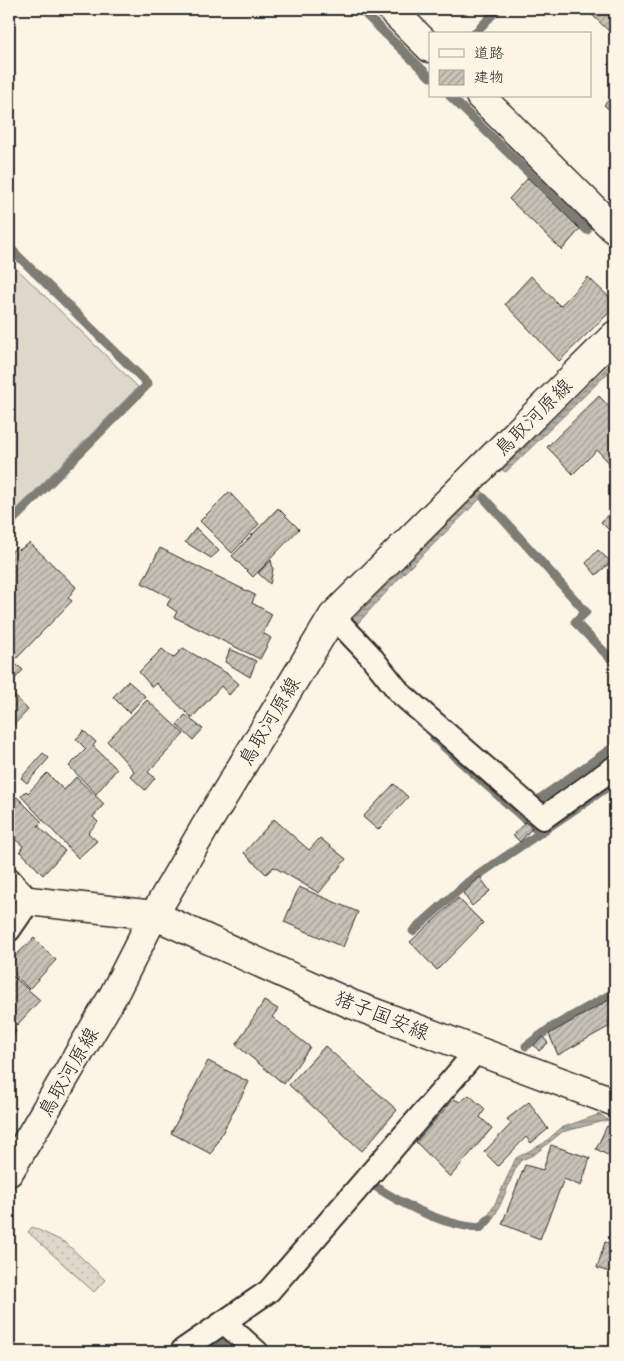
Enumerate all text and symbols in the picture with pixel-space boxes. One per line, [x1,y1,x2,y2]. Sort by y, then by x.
legend [429,32,592,98]
text: 道路 [474,43,504,65]
text: 建物 [474,67,504,89]
street label: 鳥取河原線 [489,373,580,464]
street label: 鳥取河原線 [233,672,309,773]
street label: 猪子国安線 [329,985,433,1049]
street label: 鳥取河原線 [33,1023,108,1124]

